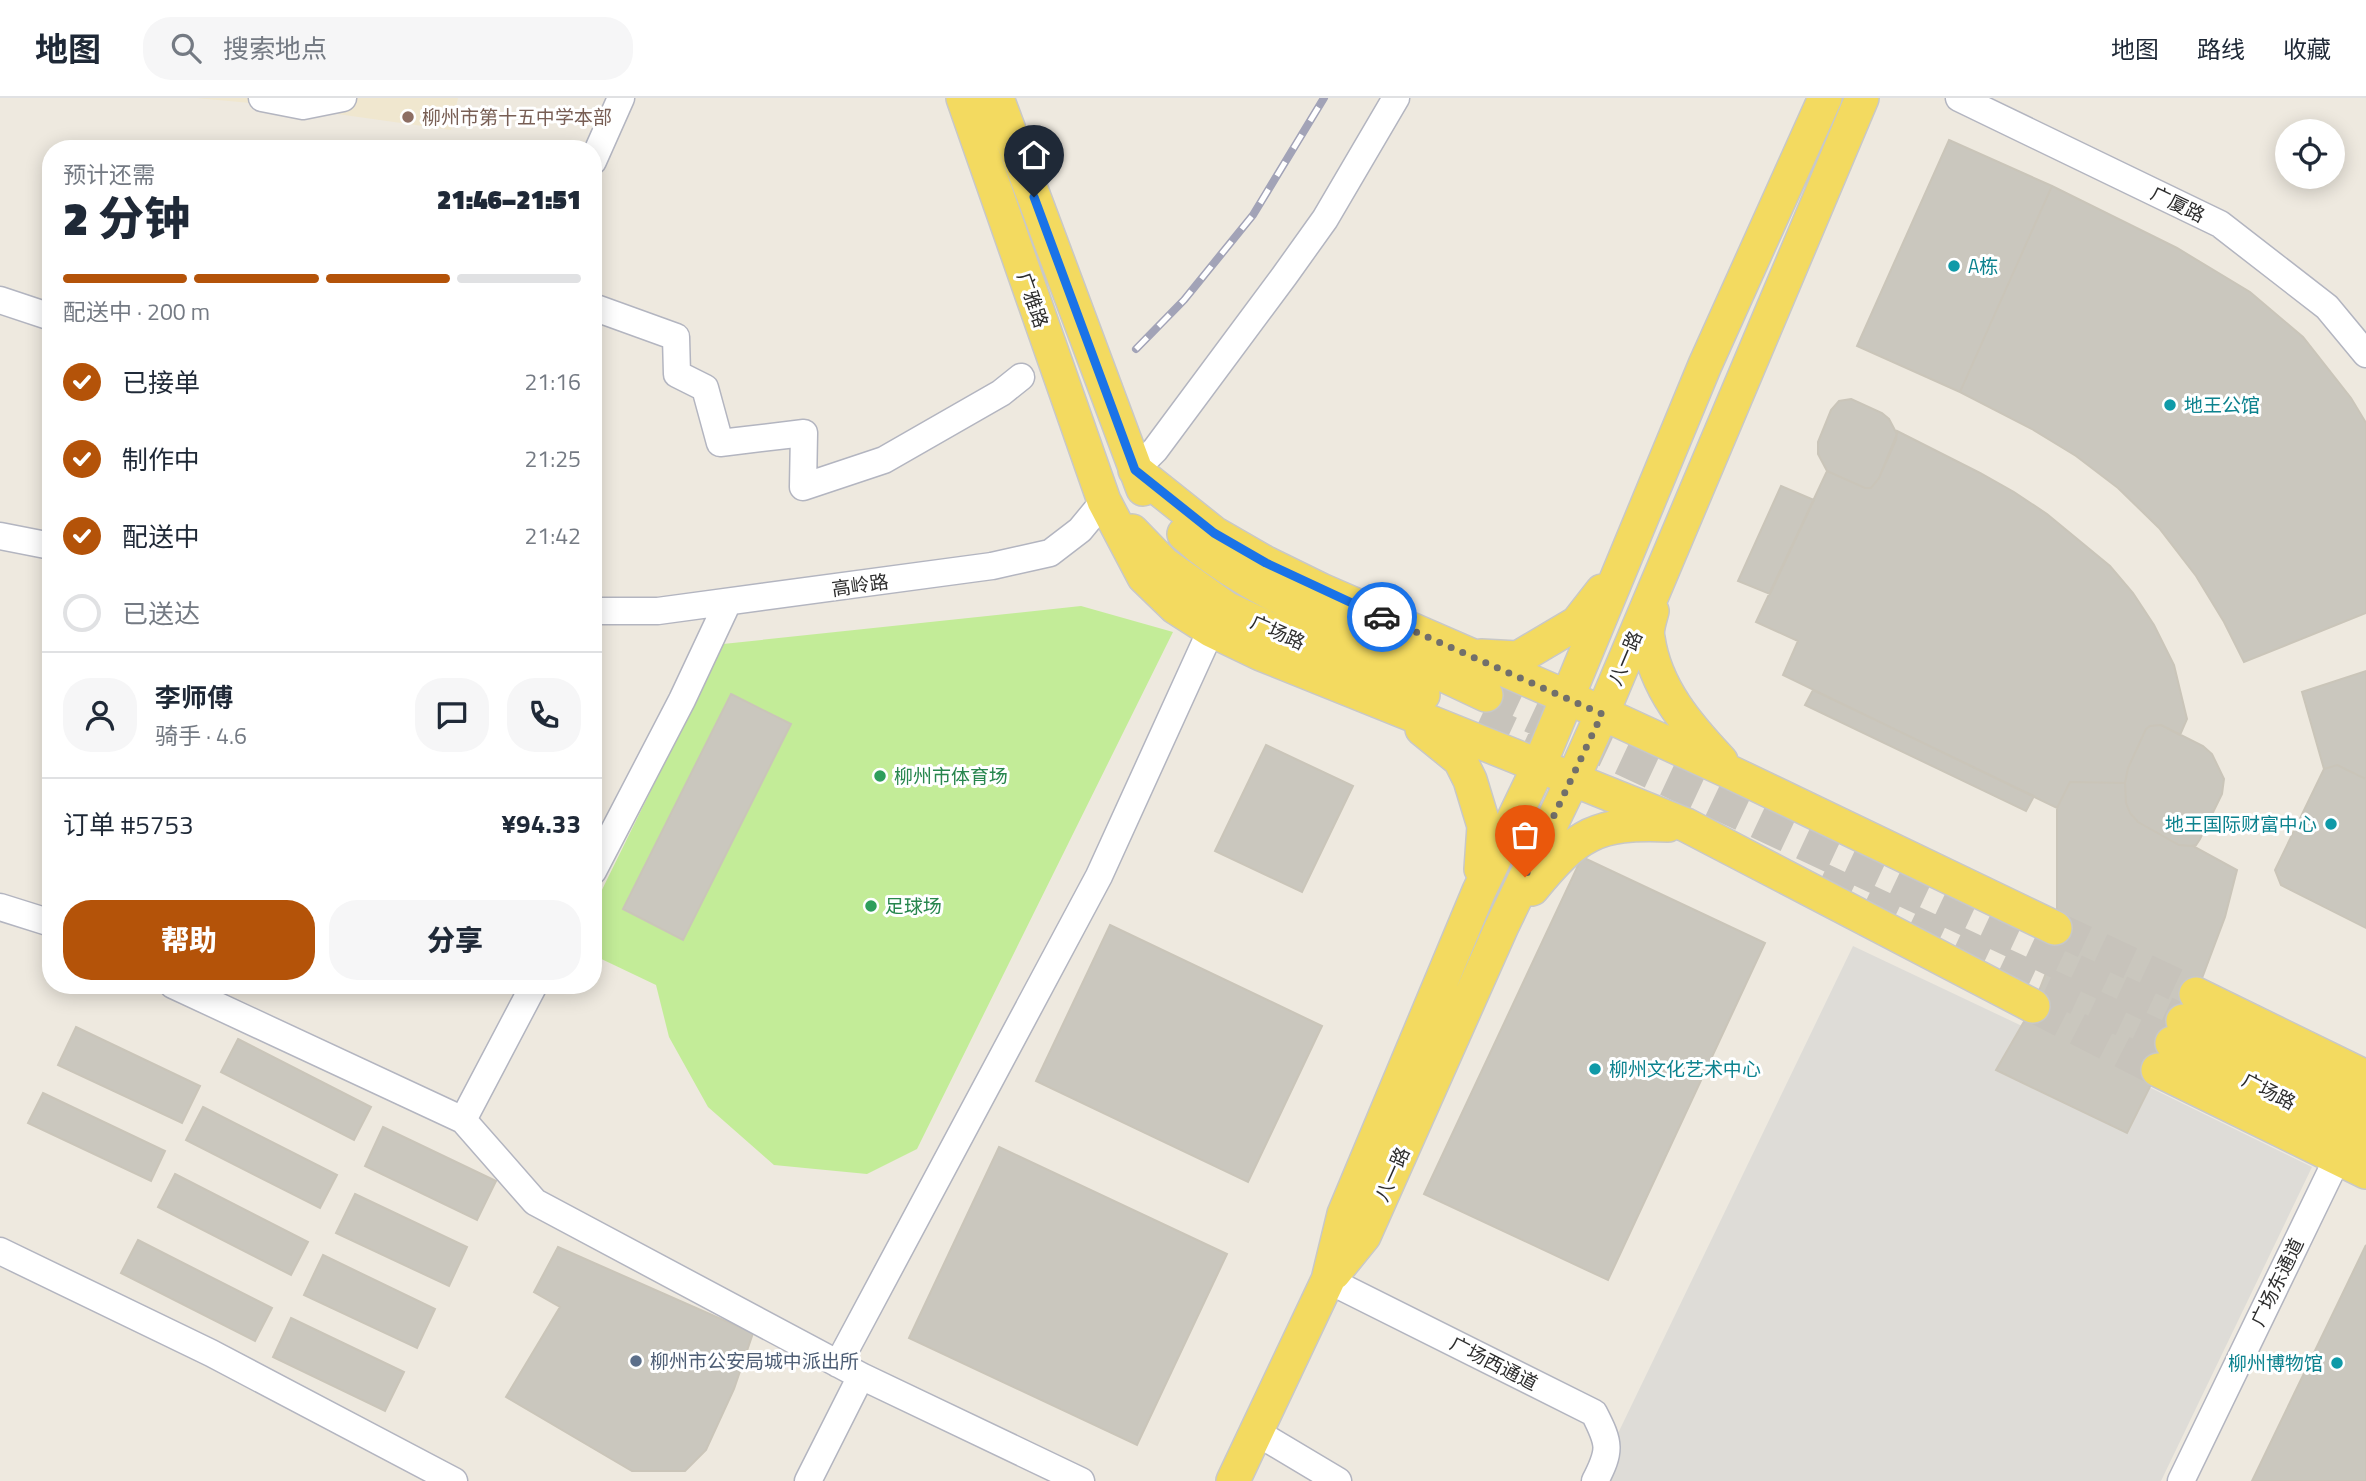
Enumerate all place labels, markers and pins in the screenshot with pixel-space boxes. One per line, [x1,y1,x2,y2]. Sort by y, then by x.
place label: 柳州市第十五中学本部 [422,102,612,131]
marker: 柳州市第十五中学本部 [400,109,416,125]
pin [1004,125,1064,197]
place label: A栋 [1968,251,1998,280]
marker: A栋 [1946,258,1962,274]
place label: 地王公馆 [2184,390,2260,419]
marker: 地王公馆 [2162,397,2178,413]
place label: 柳州市体育场 [894,761,1008,790]
marker: 柳州市体育场 [872,768,888,784]
pin [1495,805,1555,877]
place label: 地王国际财富中心 [2165,809,2317,838]
marker: 地王国际财富中心 [2323,816,2339,832]
place label: 足球场 [885,891,942,920]
marker: 足球场 [863,898,879,914]
place label: 柳州文化艺术中心 [1609,1054,1761,1083]
marker: 柳州文化艺术中心 [1587,1061,1603,1077]
place label: 柳州市公安局城中派出所 [650,1346,859,1375]
place label: 柳州博物馆 [2228,1348,2323,1377]
marker: 柳州市公安局城中派出所 [628,1353,644,1369]
marker: 柳州博物馆 [2329,1355,2345,1371]

